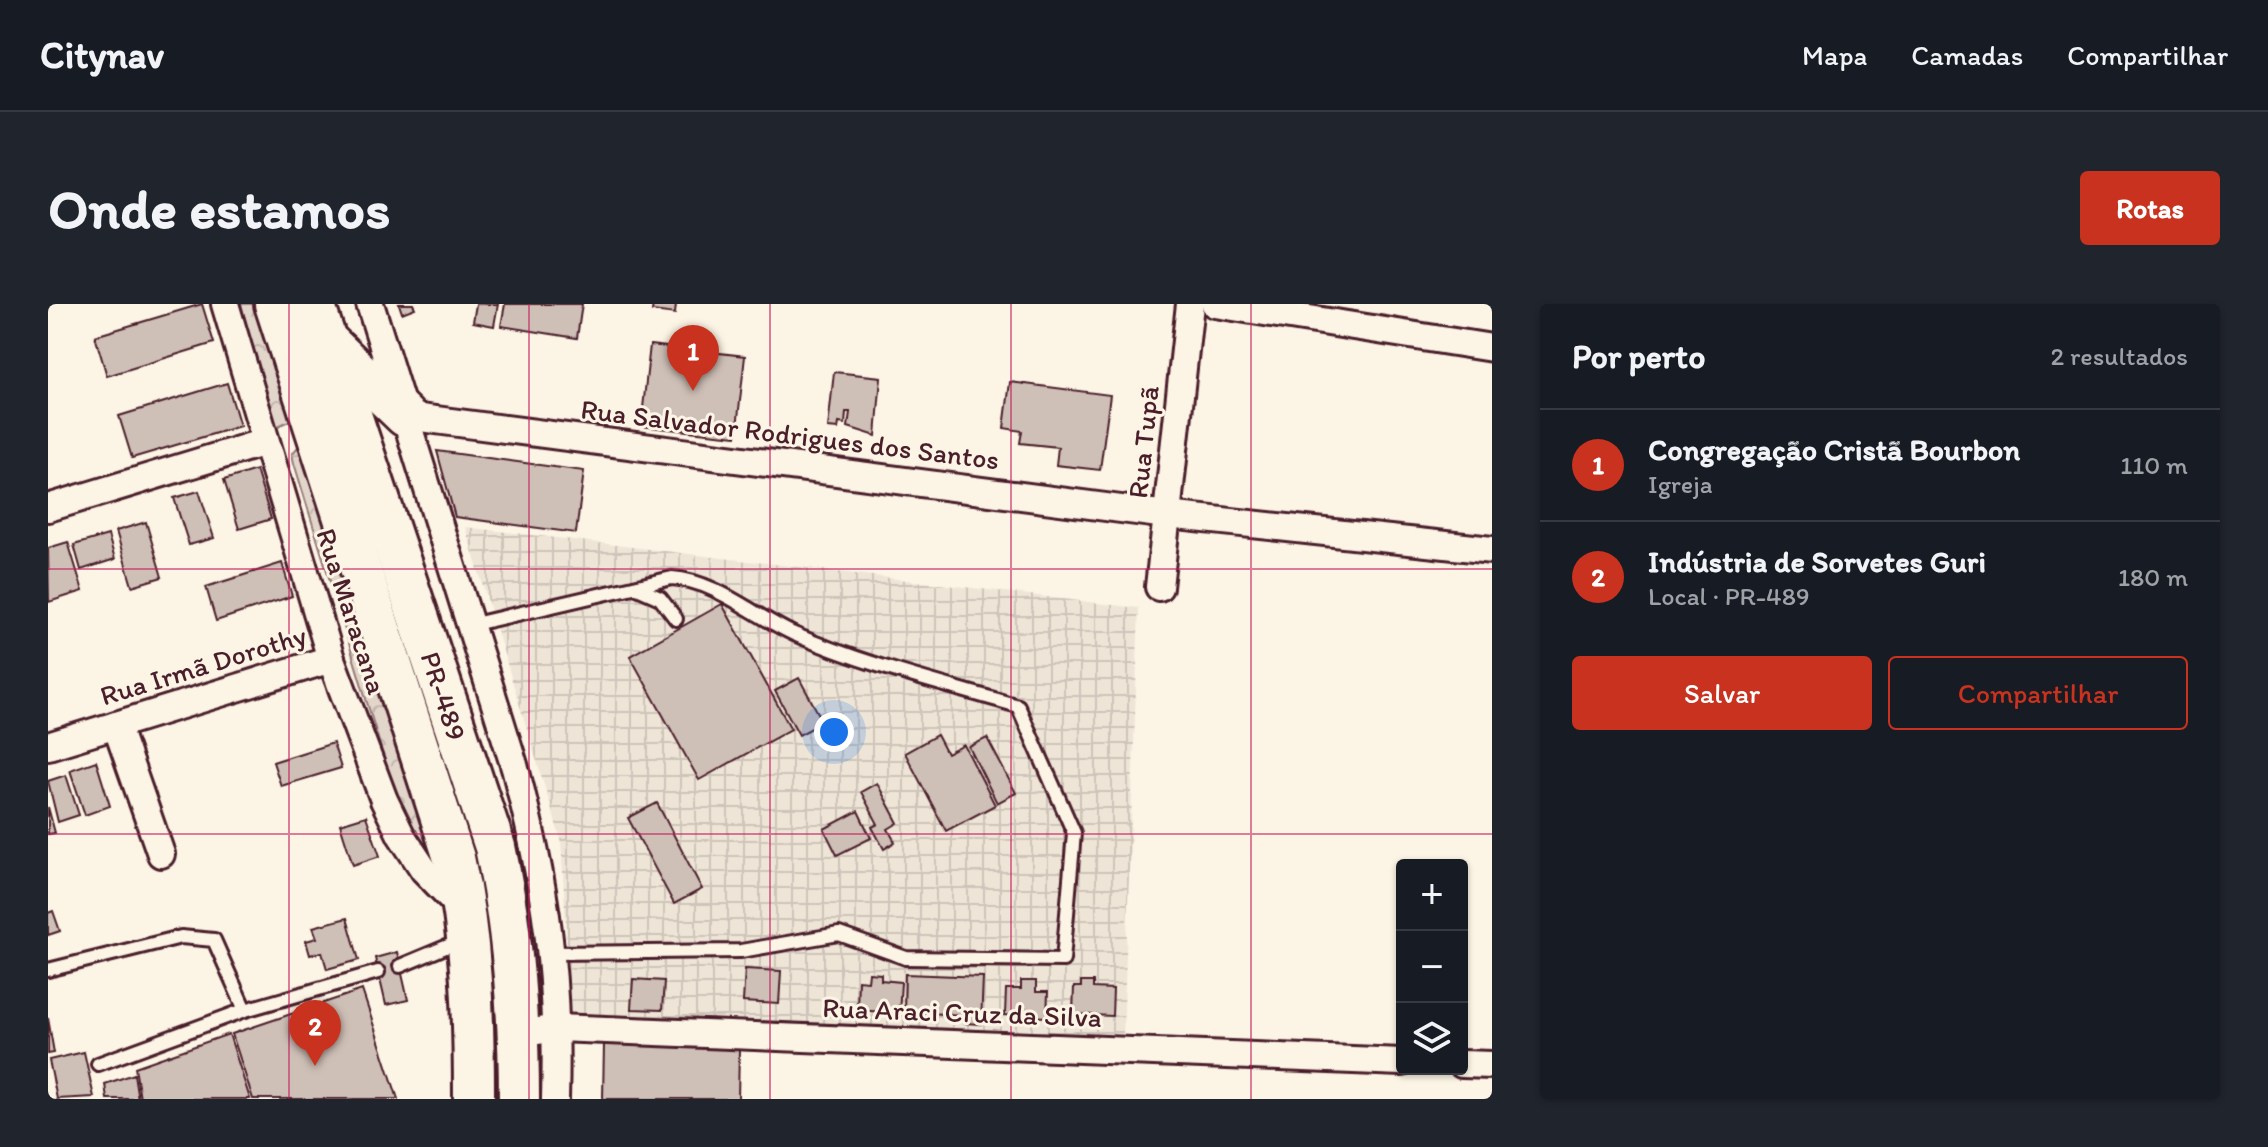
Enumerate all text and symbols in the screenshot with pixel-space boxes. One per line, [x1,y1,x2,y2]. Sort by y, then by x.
text: Citynav [40,32,164,78]
text: Mapa [1802,38,1867,72]
text: Camadas [1911,38,2023,72]
text: Compartilhar [2067,38,2228,72]
button: Rotas [2080,171,2220,245]
text: Onde estamos [48,175,390,242]
pin: 1 [667,325,719,391]
text: Por perto [1572,336,1705,377]
text: 2 resultados [2050,340,2188,372]
street label: Rua Tupã [1120,384,1166,500]
street label: Rua Salvador Rodrigues dos Santos [579,391,1001,477]
text: Congregação Cristã Bourbon [1648,431,2020,468]
text: 1 [1592,449,1604,481]
text: 110 m [2120,449,2188,481]
text: Igreja [1648,468,1712,500]
street label: Rua Maracana [309,524,395,699]
text: Indústria de Sorvetes Guri [1648,543,1986,580]
text: 2 [1591,561,1605,593]
text: 180 m [2118,561,2188,593]
text: Local · PR-489 [1648,580,1810,612]
street label: Rua Irmã Dorothy [96,617,310,713]
street label: PR-489 [414,647,474,745]
button: Salvar [1572,656,1872,730]
button: Compartilhar [1888,656,2188,730]
your location [814,712,854,752]
map controls [1396,859,1468,1075]
button: + [1396,859,1468,931]
button: − [1396,931,1468,1003]
street label: Rua Araci Cruz da Silva [822,990,1102,1034]
pin: 2 [289,1000,341,1066]
button: layers [1396,1003,1468,1075]

